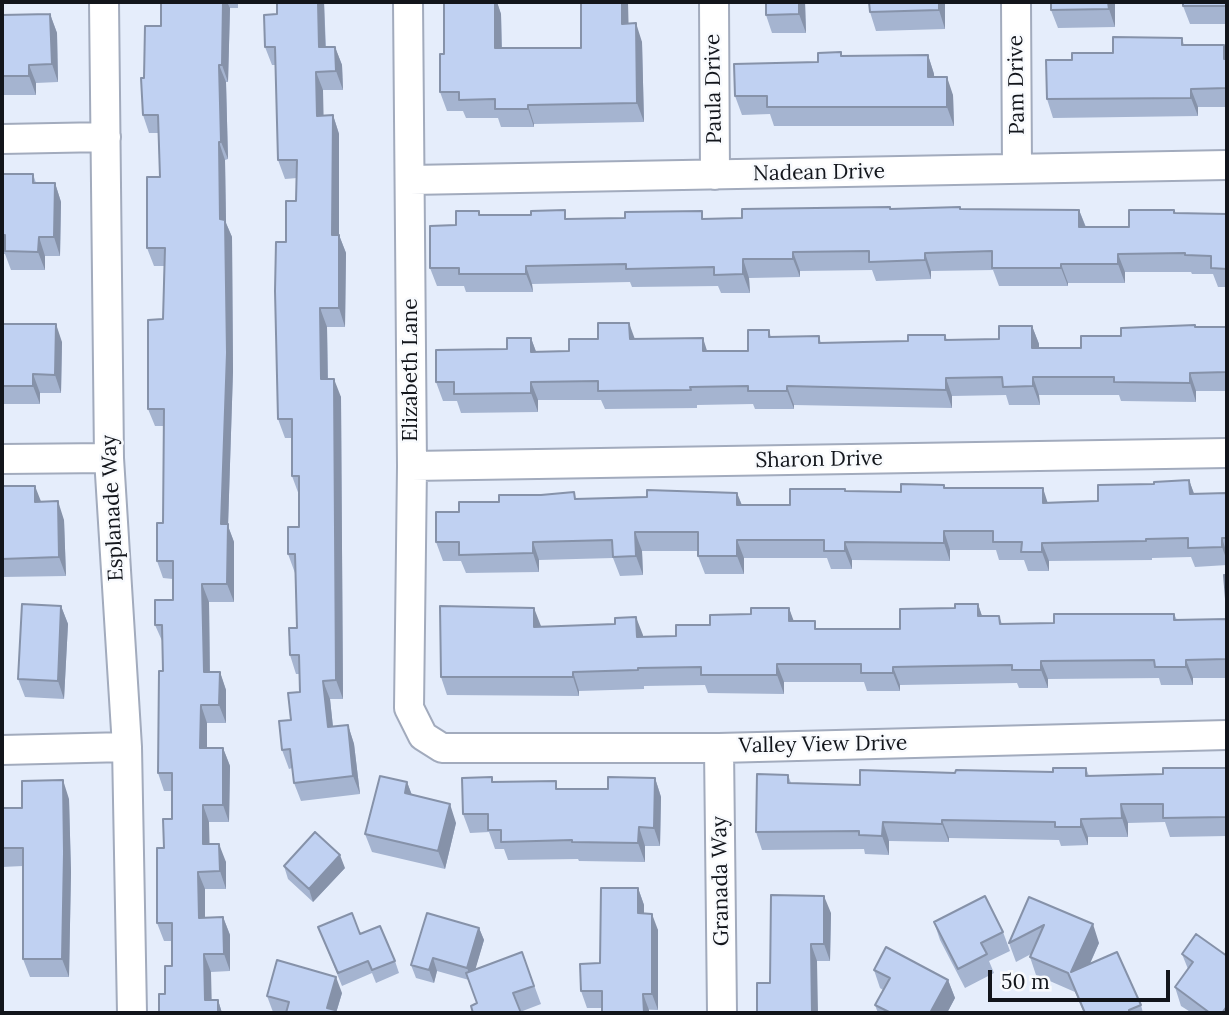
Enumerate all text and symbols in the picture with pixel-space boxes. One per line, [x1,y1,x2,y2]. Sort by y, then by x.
street label: Paula Drive [700,34,728,144]
street label: Pam Drive [1004,35,1030,135]
street label: Nadean Drive [753,159,885,187]
street label: Elizabeth Lane [398,298,424,442]
street label: Esplanade Way [97,434,129,582]
street label: Sharon Drive [755,446,883,474]
street label: Valley View Drive [738,731,908,759]
street label: Granada Way [707,816,735,946]
scale bar [991,956,1173,1000]
text: 50 m [1001,968,1050,995]

